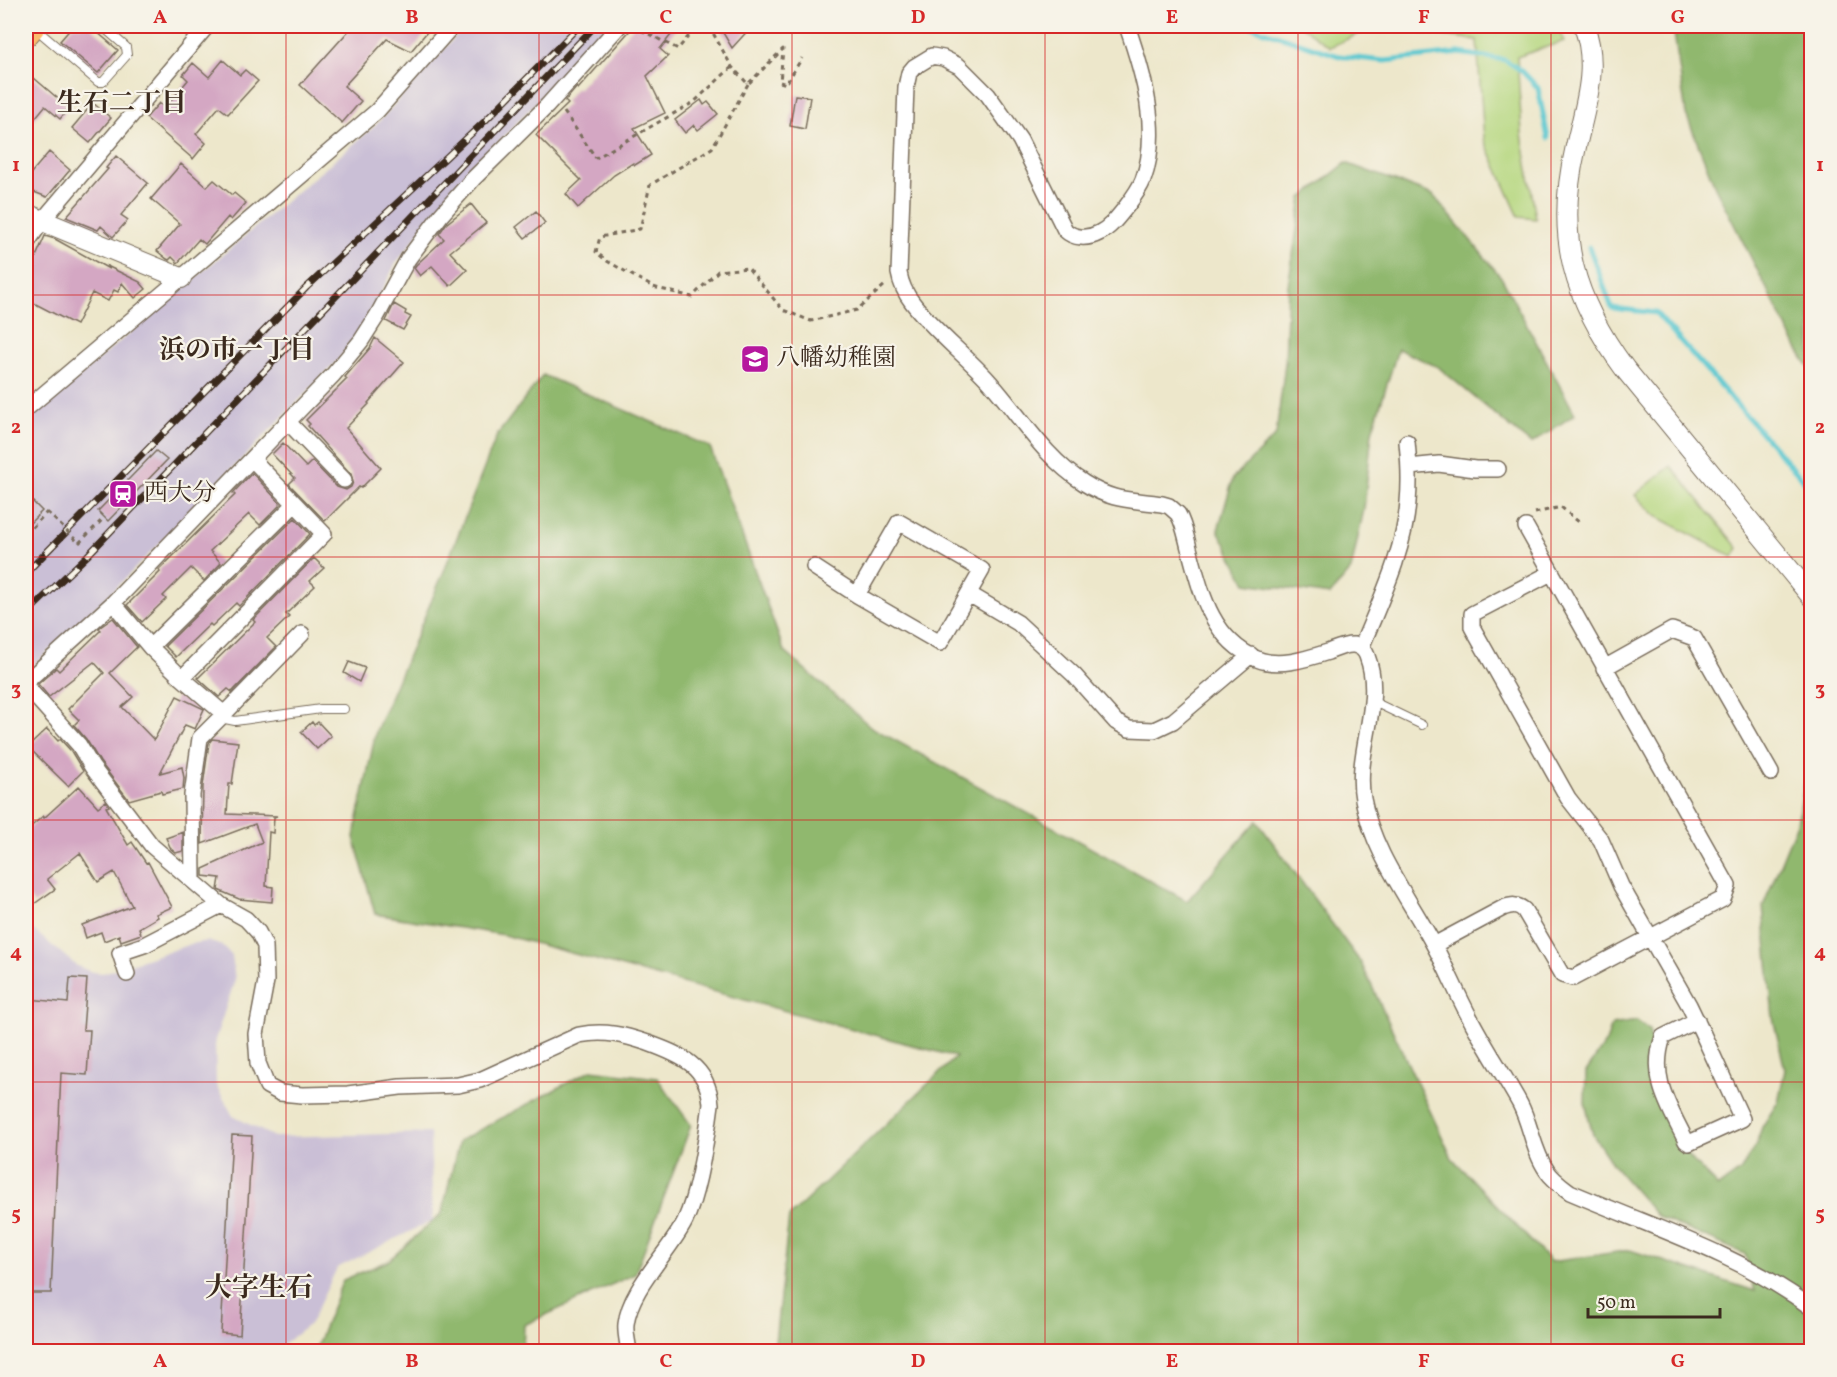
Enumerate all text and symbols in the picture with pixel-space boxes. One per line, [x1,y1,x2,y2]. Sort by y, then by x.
text: A [153,4,167,32]
text: B [405,4,419,32]
text: C [660,4,673,32]
text: D [911,4,925,32]
text: E [1166,4,1178,32]
text: F [1418,4,1430,32]
text: G [1671,4,1685,32]
district label: 生石二丁目 [57,86,187,122]
text: 1 [12,152,20,180]
text: 1 [1816,152,1824,180]
district label: 浜の市一丁目 [159,333,315,369]
place label: 八幡幼稚園 [776,342,896,376]
school or university icon: 八幡幼稚園 [739,343,771,375]
text: 2 [11,414,21,442]
text: 2 [1815,414,1825,442]
place label: 西大分 [144,477,216,511]
station icon: 西大分 [107,478,139,510]
text: 3 [11,676,21,704]
text: 3 [1815,676,1825,704]
text: 4 [10,939,22,967]
text: 4 [1814,939,1826,967]
text: 5 [11,1201,21,1229]
text: 5 [1815,1201,1825,1229]
district label: 大字生石 [205,1270,313,1308]
scale bar [1588,1281,1720,1319]
text: 50 m [1597,1291,1636,1316]
text: A [153,1348,167,1376]
text: B [405,1348,419,1376]
text: C [660,1348,673,1376]
text: D [911,1348,925,1376]
text: E [1166,1348,1178,1376]
text: F [1418,1348,1430,1376]
text: G [1671,1348,1685,1376]

